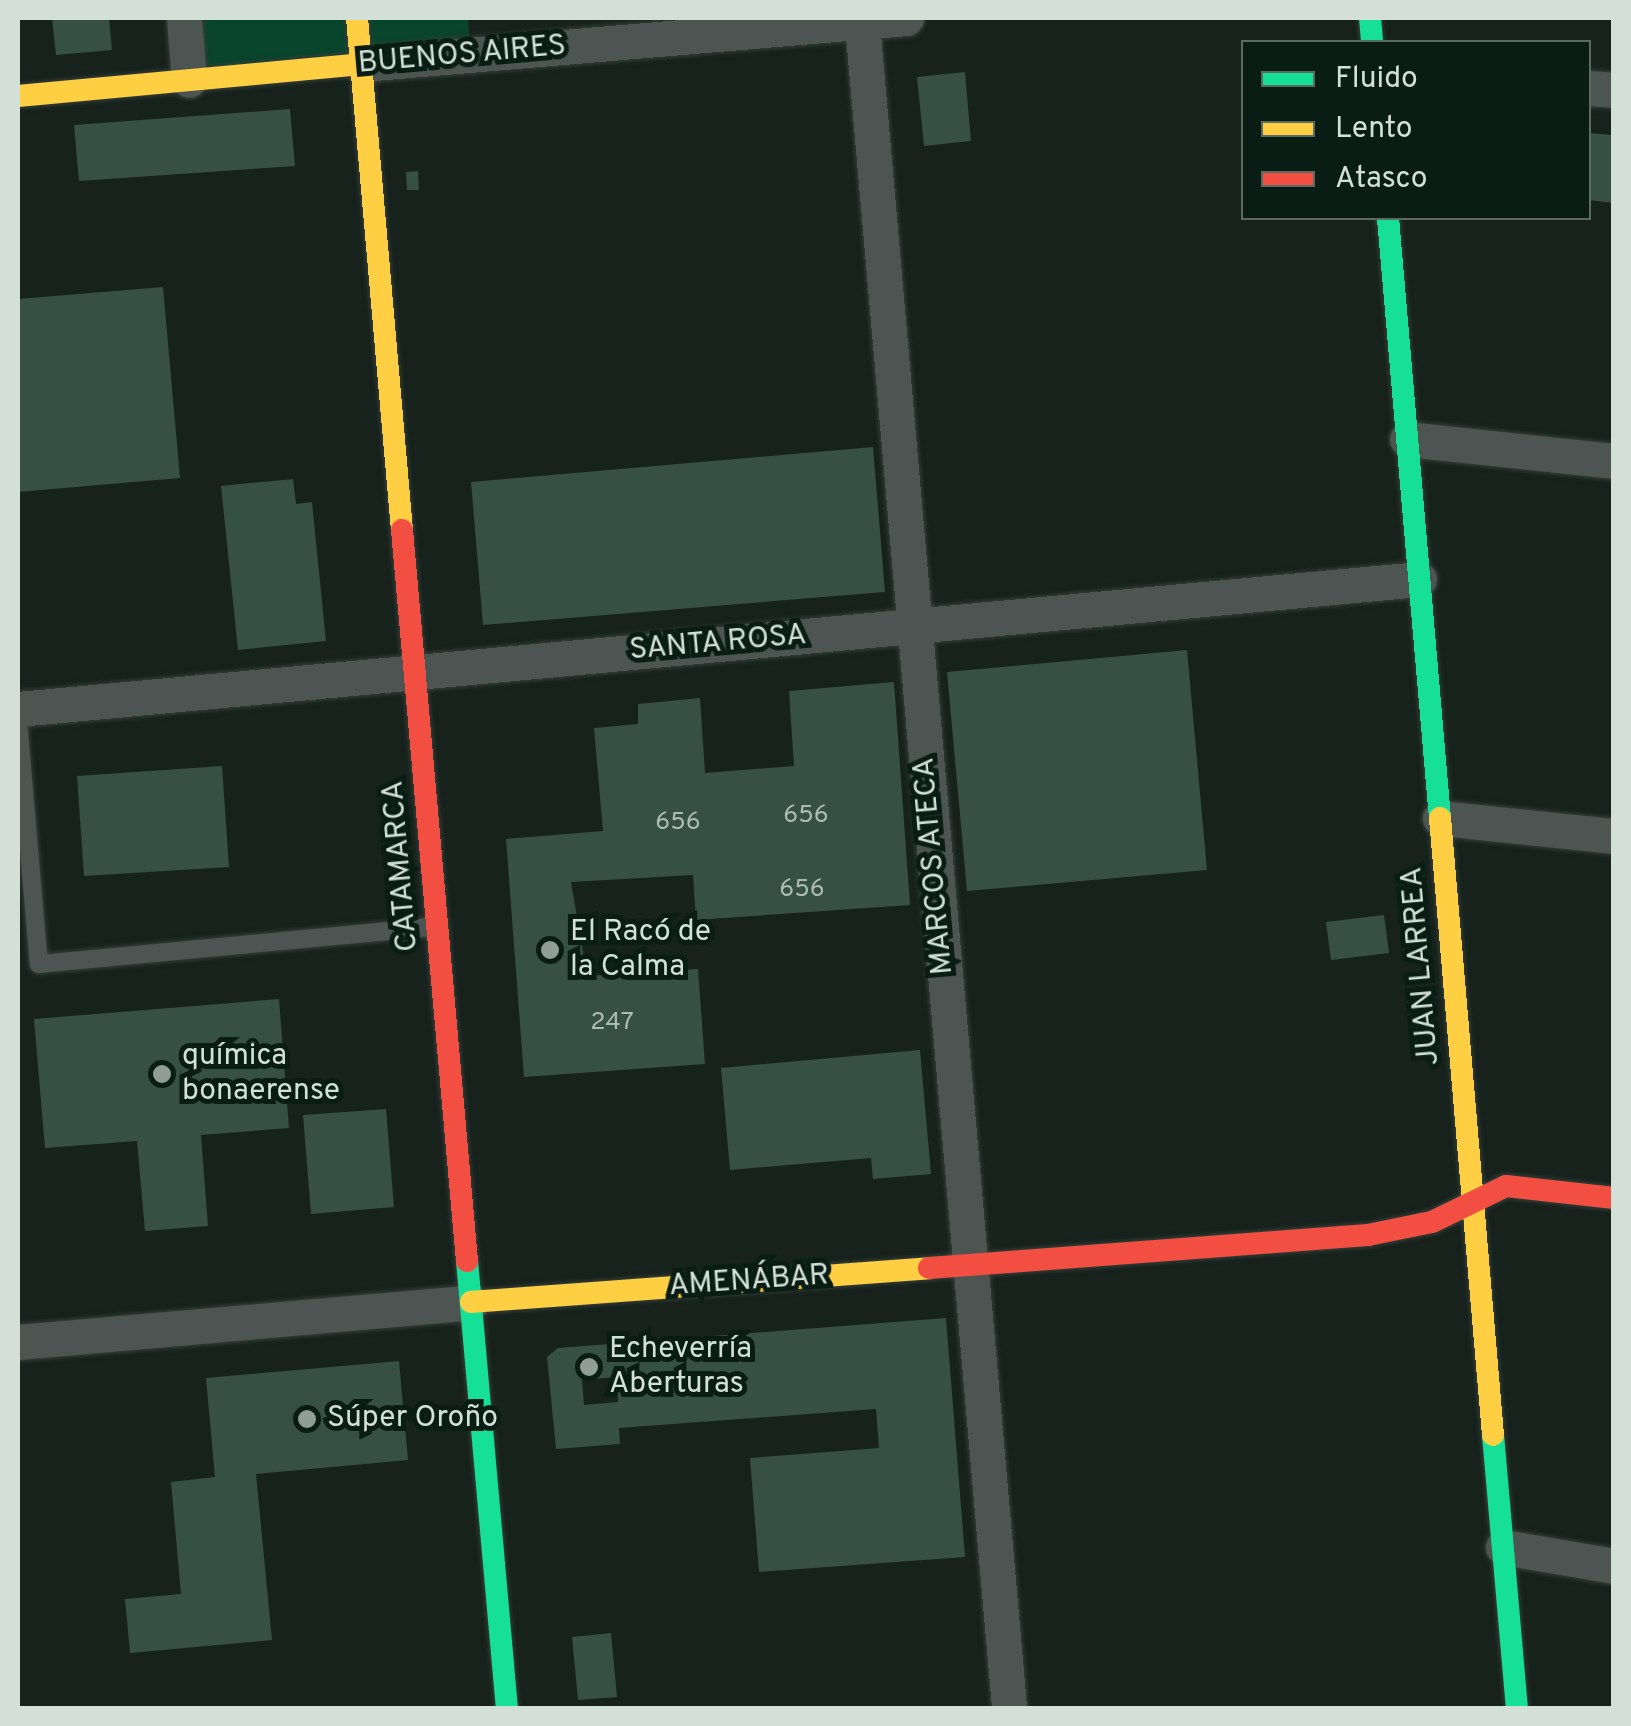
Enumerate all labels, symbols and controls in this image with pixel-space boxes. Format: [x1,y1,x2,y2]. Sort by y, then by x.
street label: BUENOS AIRES [356,29,568,83]
legend [1241,40,1591,220]
text: Fluido [1335,61,1418,98]
text: Lento [1335,111,1412,148]
text: Atasco [1335,161,1428,198]
street label: SANTA ROSA [627,618,809,670]
street label: MARCOS ATECA [908,755,962,977]
street label: CATAMARCA [377,779,427,953]
house number: 656 [783,801,829,831]
house number: 656 [655,808,701,838]
street label: JUAN LARREA [1395,865,1449,1067]
house number: 656 [779,875,825,905]
place label: El Racó de la Calma [570,915,711,986]
marker: El Racó de la Calma [539,939,561,961]
house number: 247 [590,1008,634,1038]
place label: química bonaerense [182,1039,340,1110]
marker: química bonaerense [151,1063,173,1085]
street label: AMENÁBAR [668,1258,830,1306]
place label: Echeverría Aberturas [609,1332,752,1402]
marker: Echeverría Aberturas [578,1356,600,1378]
place label: Súper Oroño [327,1401,498,1437]
marker: Súper Oroño [296,1408,318,1430]

